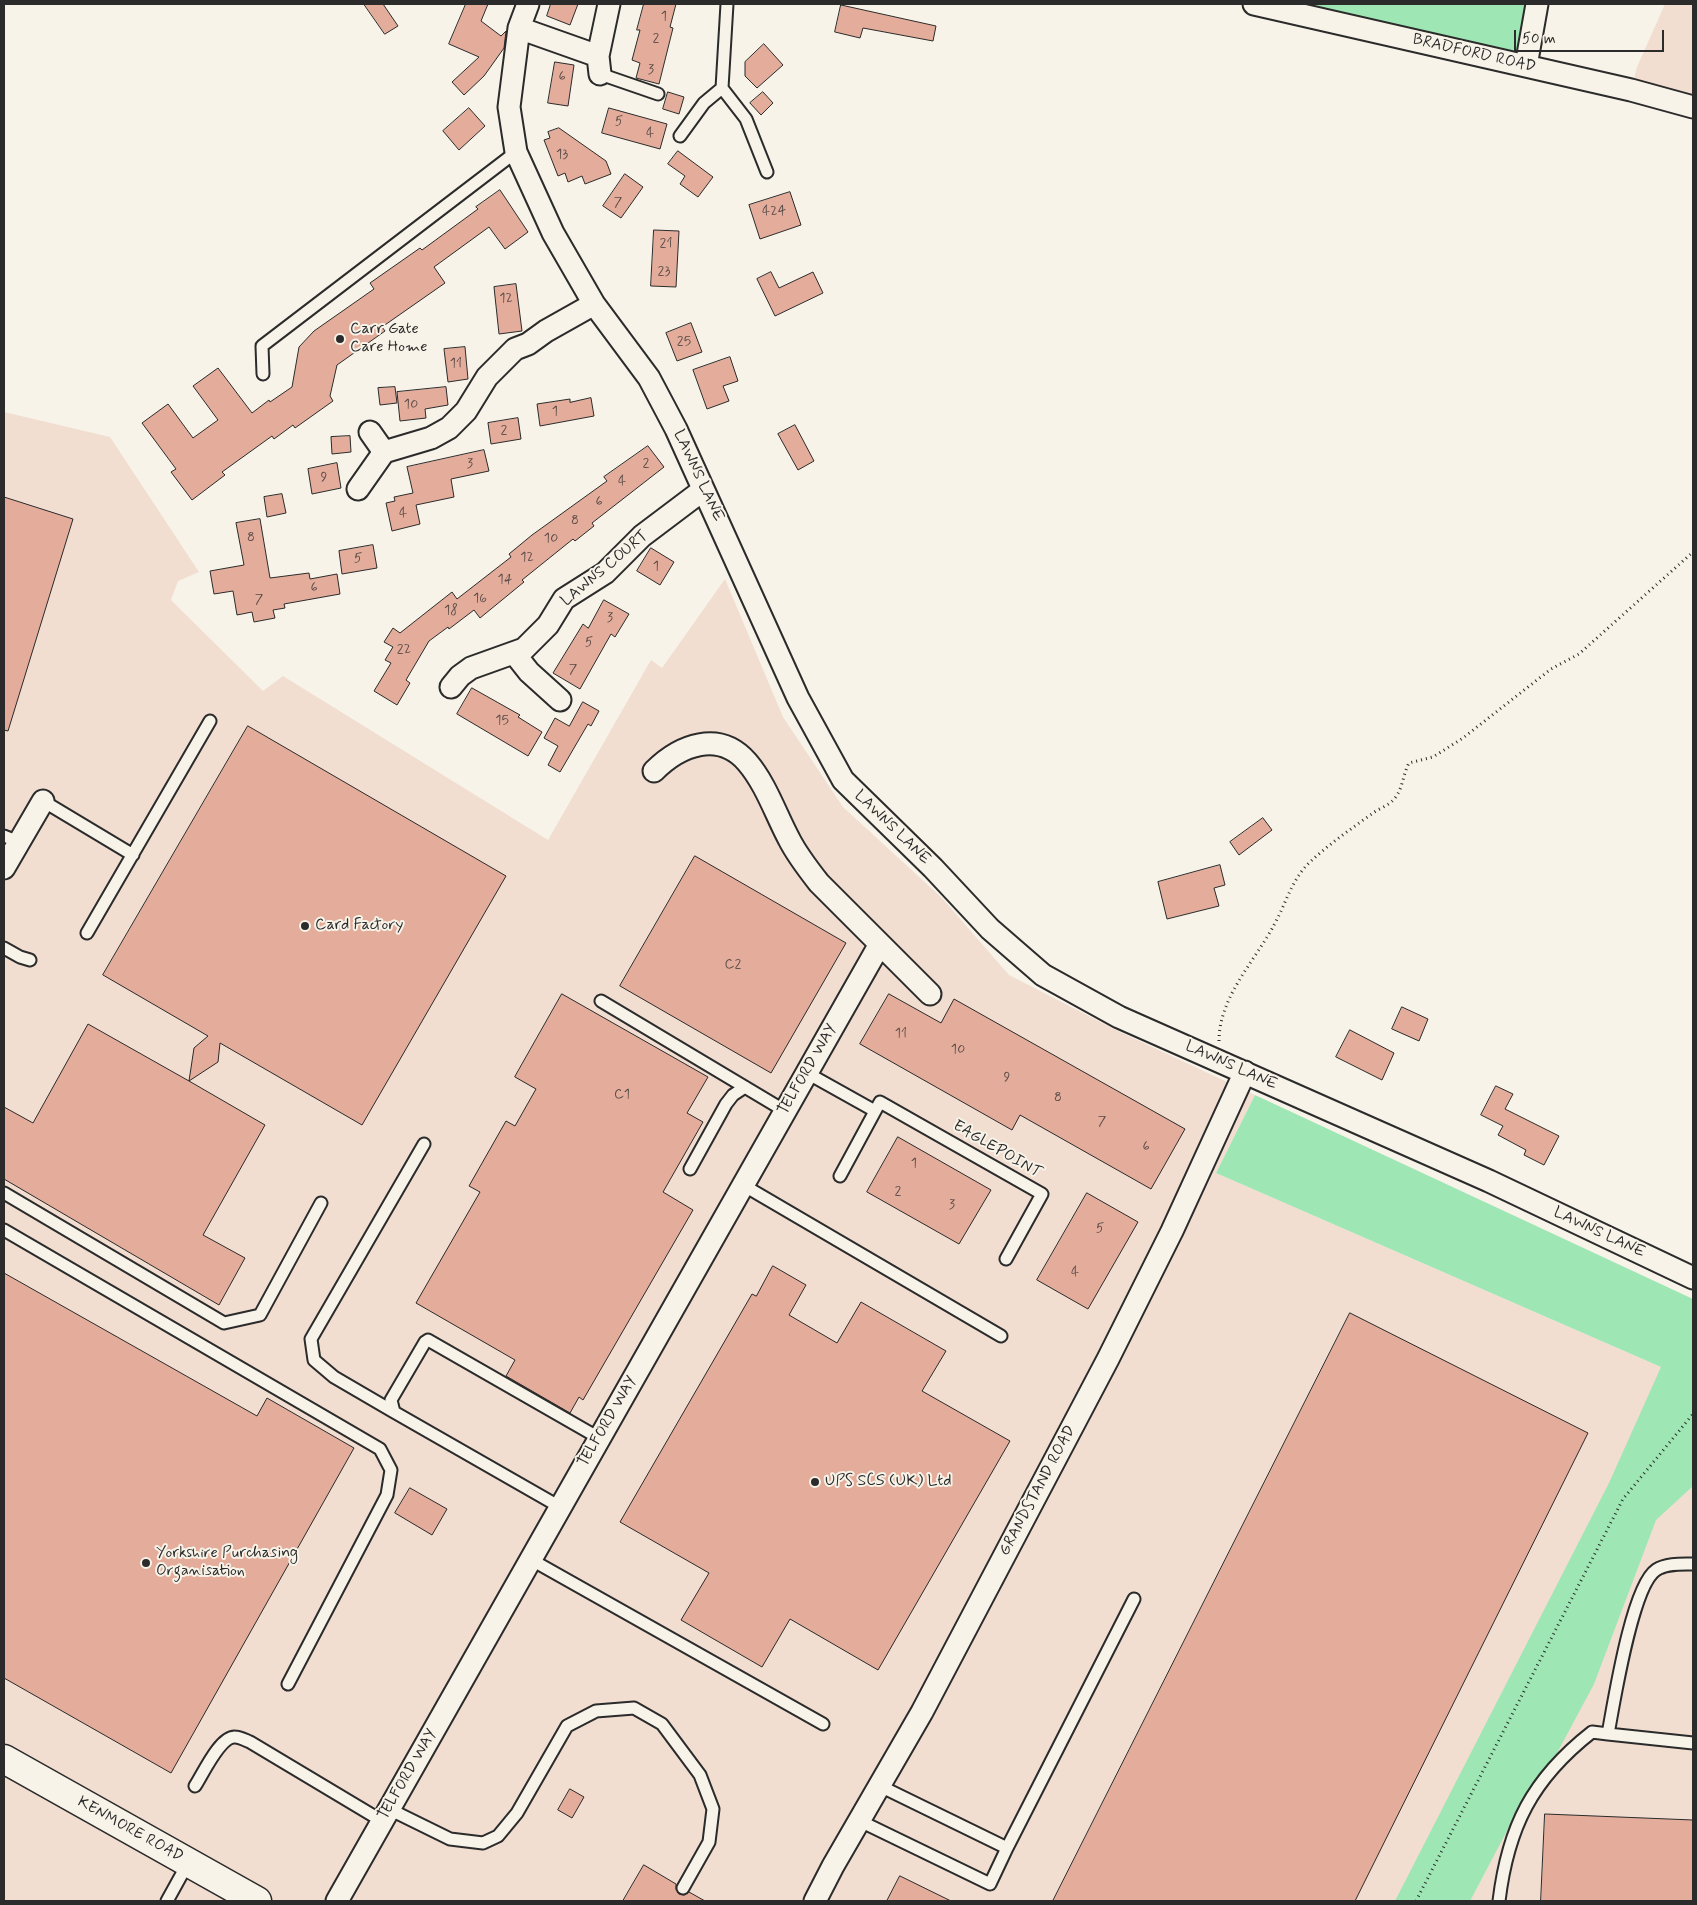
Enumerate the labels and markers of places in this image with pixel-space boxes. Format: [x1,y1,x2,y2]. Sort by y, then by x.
place label: Carr Gate Care Home [350,320,428,358]
marker: Carr Gate Care Home [334,333,346,345]
place label: Card Factory [315,916,403,936]
marker: Card Factory [299,920,311,932]
place label: UPS SCS (UK) Ltd [825,1472,952,1492]
marker: UPS SCS (UK) Ltd [809,1476,821,1488]
place label: Yorkshire Purchasing Organisation [156,1544,298,1582]
marker: Yorkshire Purchasing Organisation [140,1557,152,1569]

